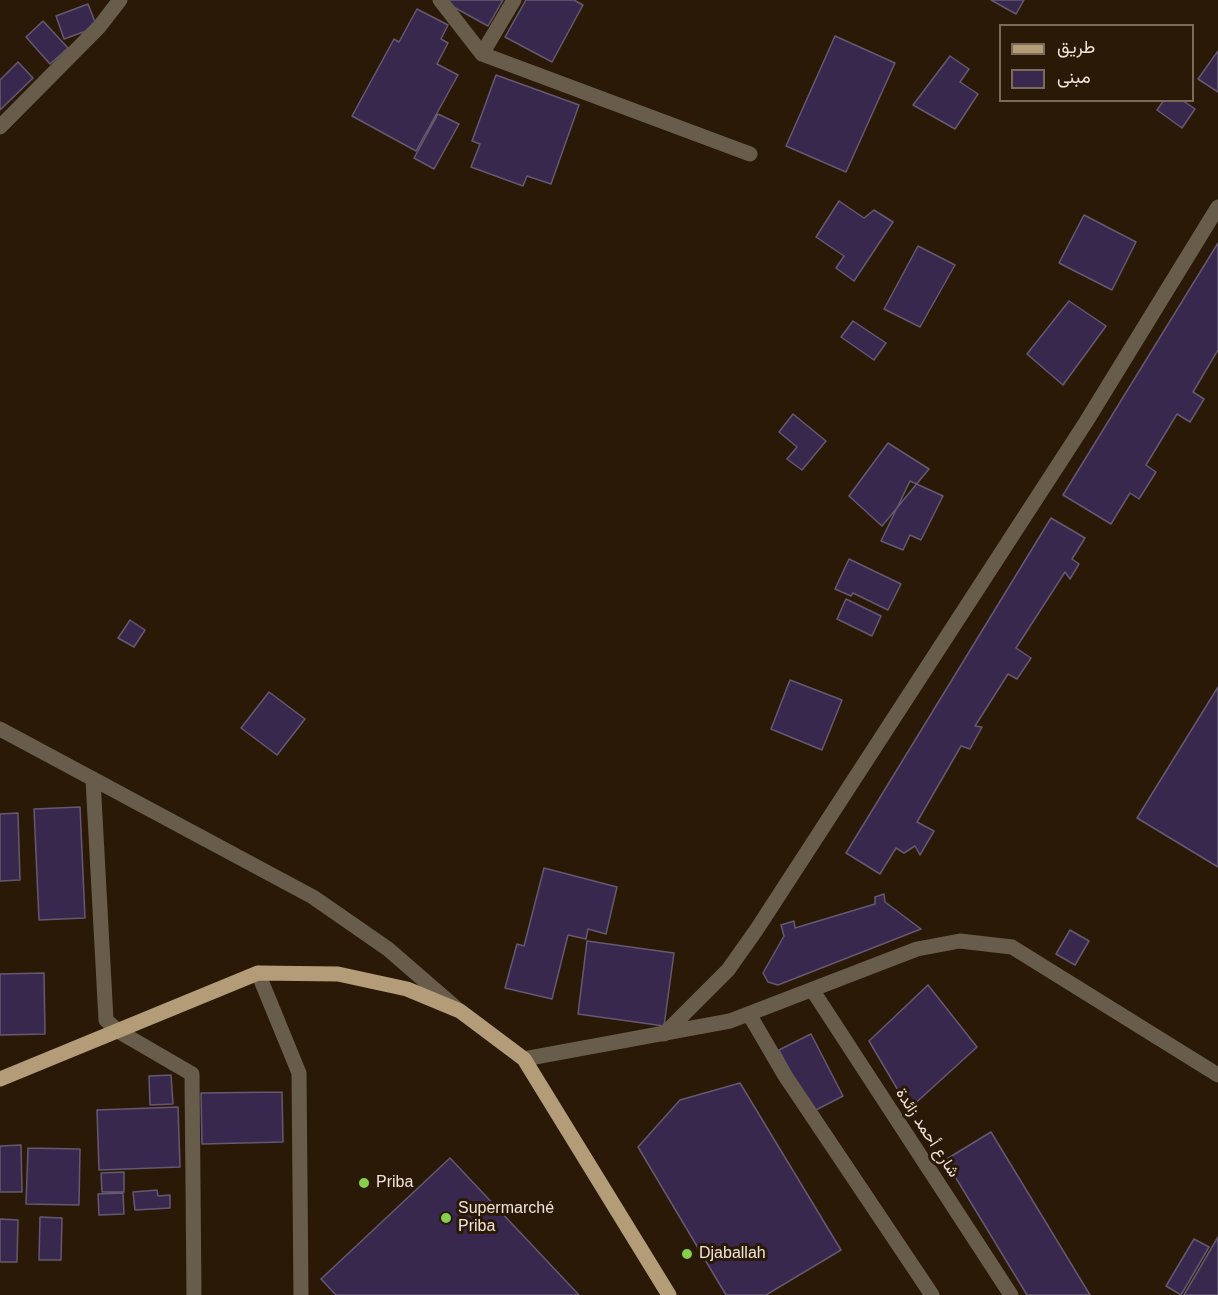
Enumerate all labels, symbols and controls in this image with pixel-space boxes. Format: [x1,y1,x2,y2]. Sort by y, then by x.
legend [999,24,1194,102]
text: طريق [1057,37,1095,57]
text: مبنى [1057,67,1091,87]
street label: شارع أحمد زائدة [891,1085,963,1181]
place label: Priba [376,1173,413,1193]
marker: Priba [357,1176,371,1190]
place label: Supermarché Priba [458,1199,554,1237]
marker: Supermarché Priba [439,1211,453,1225]
place label: Djaballah [699,1244,766,1264]
marker: Djaballah [680,1247,694,1261]

